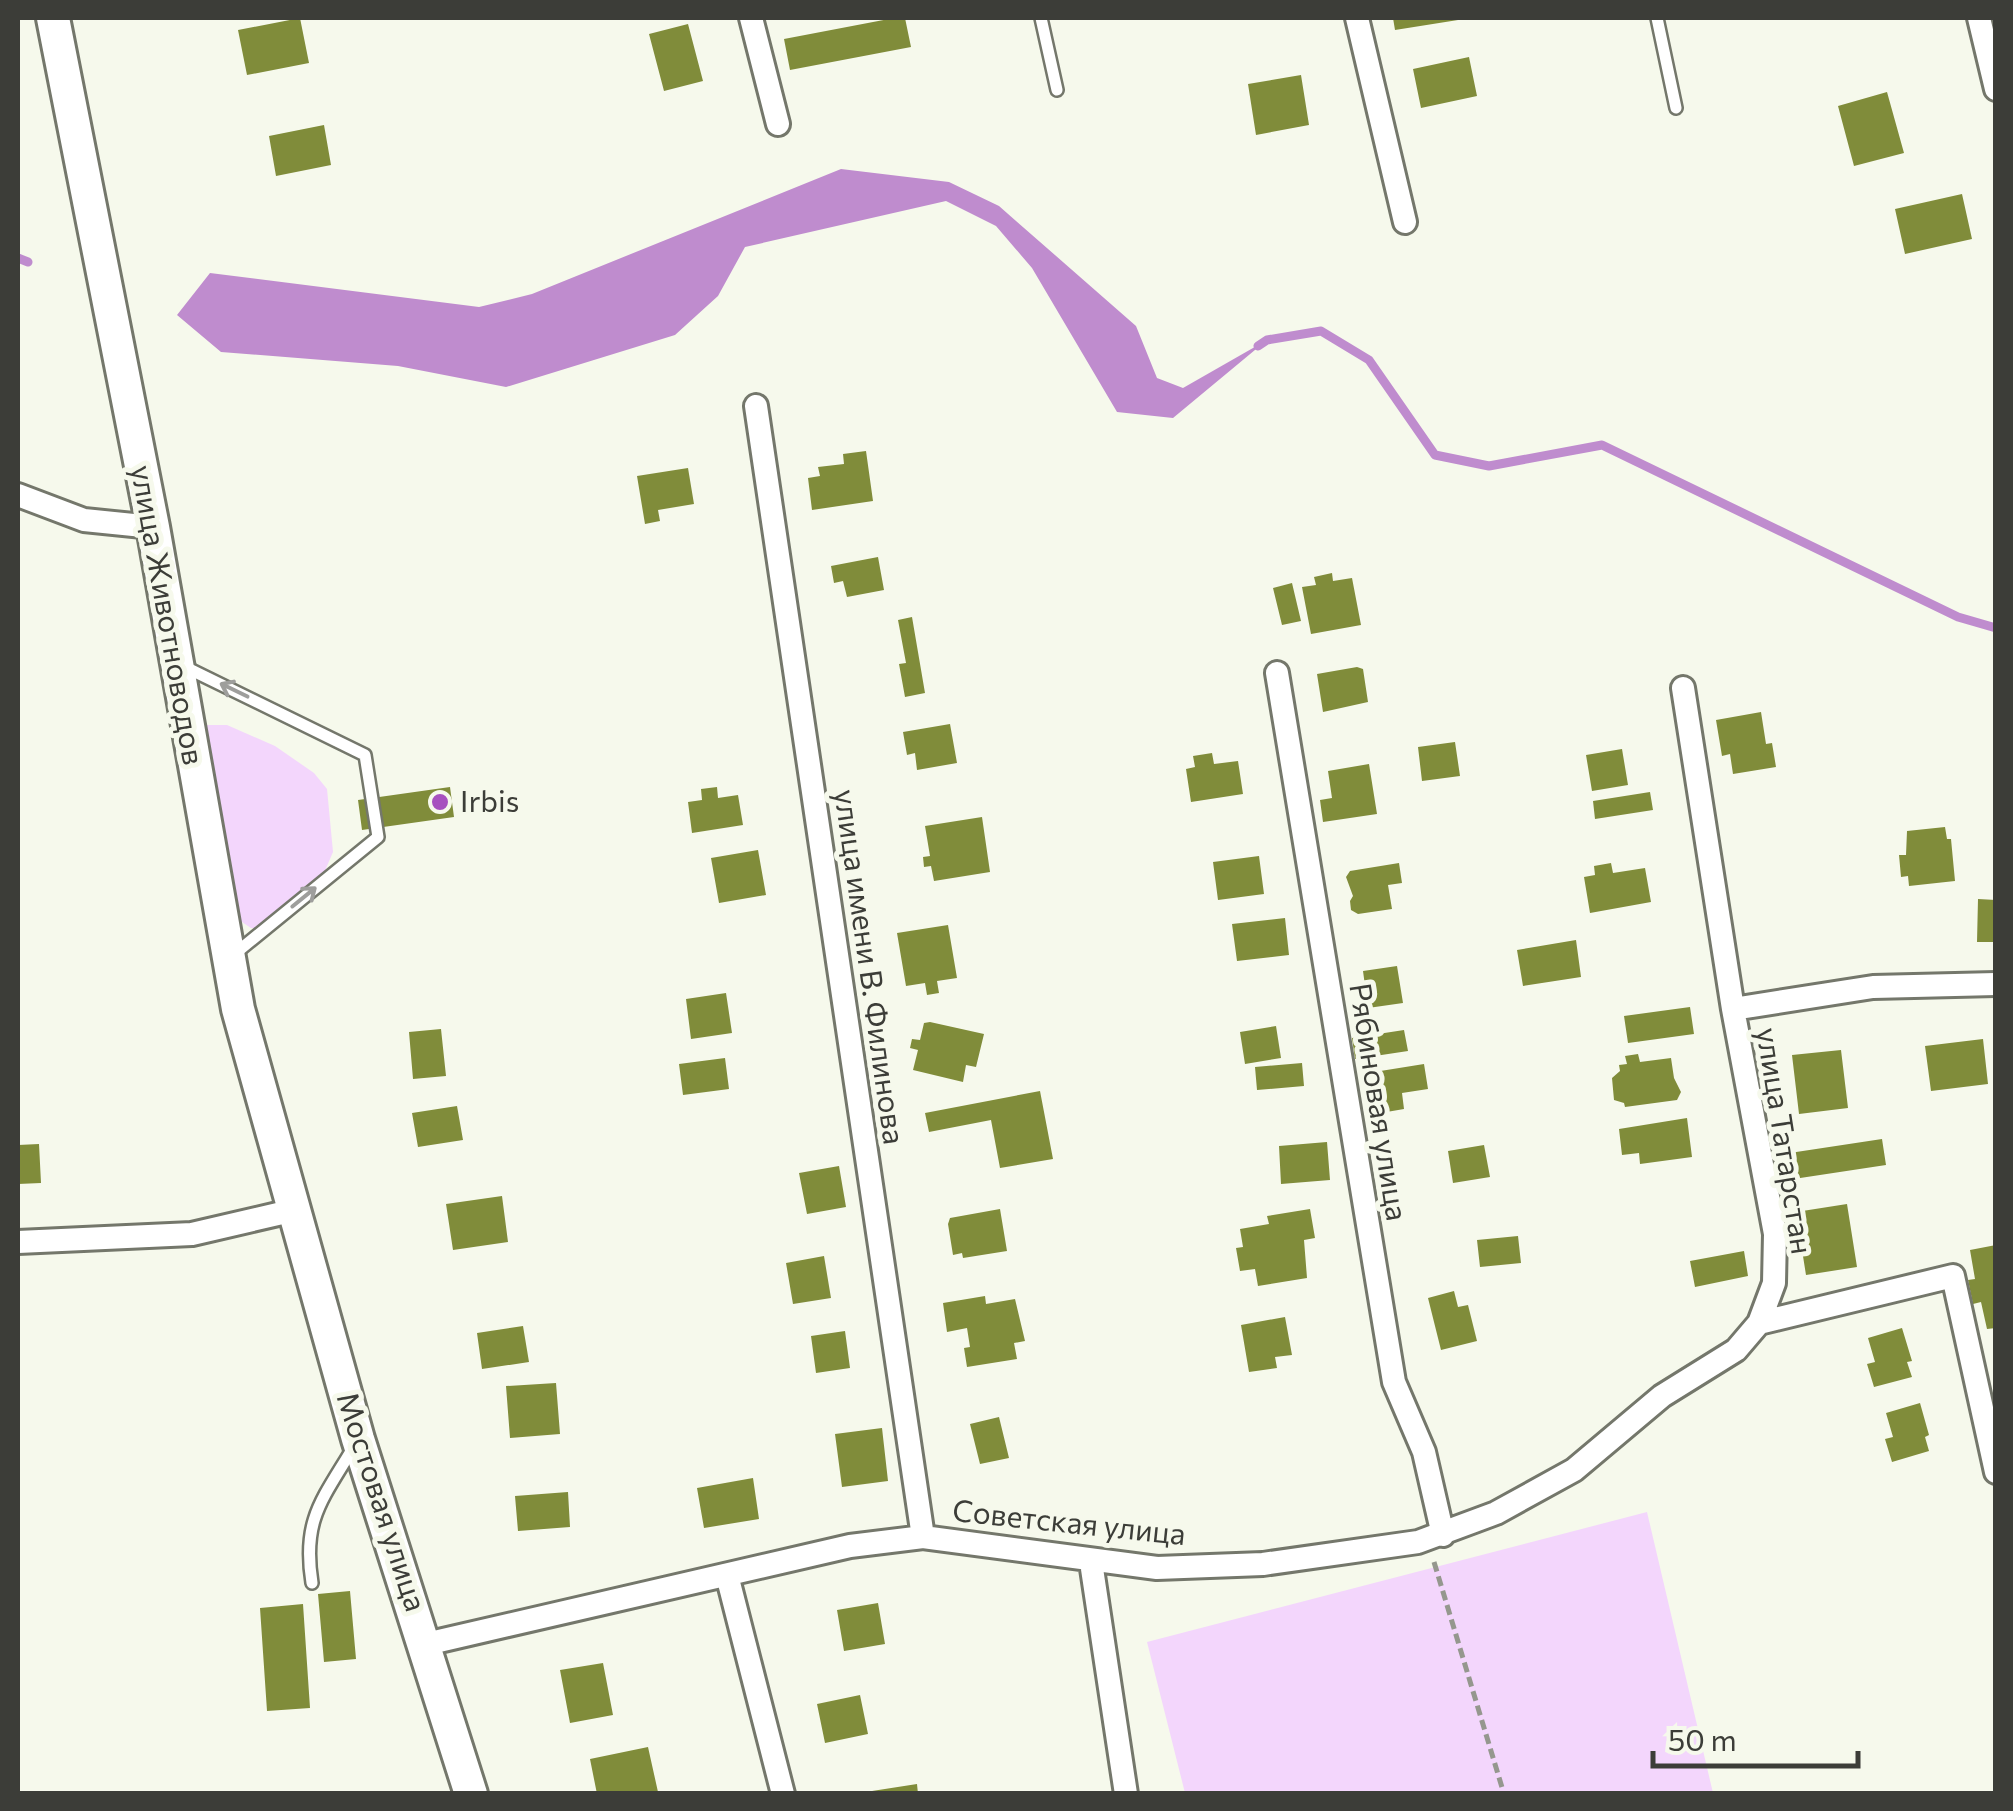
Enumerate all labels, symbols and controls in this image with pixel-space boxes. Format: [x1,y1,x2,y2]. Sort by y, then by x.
street label: улица Животноводов [125,462,214,767]
one-way arrow [219,680,249,699]
place label: Irbis [460,781,519,818]
street label: улица имени В. Филинова [828,787,915,1147]
marker: Irbis [429,791,451,813]
one-way arrow [291,886,317,908]
street label: Рябиновая улица [1343,980,1418,1223]
street label: улица Татарстан [1750,1025,1823,1256]
street label: Мостовая улица [331,1387,436,1615]
street label: Советская улица [951,1490,1188,1551]
scale bar [1653,1706,1858,1768]
text: 50 m [1668,1720,1737,1757]

